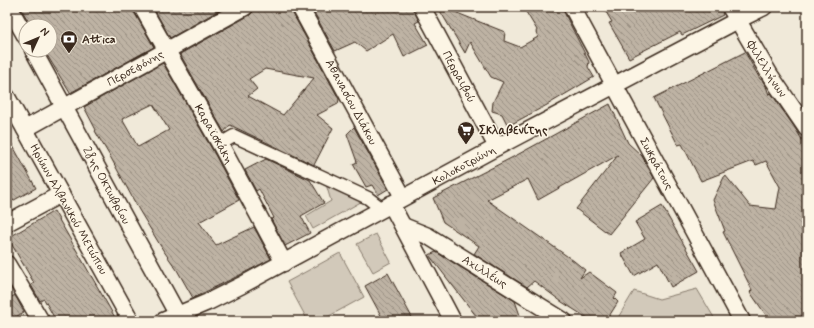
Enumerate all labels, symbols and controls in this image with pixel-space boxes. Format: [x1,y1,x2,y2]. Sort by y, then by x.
north arrow [18,18,58,58]
text: N [37,24,52,39]
bank icon: Attica [59,29,79,54]
place label: Attica [82,32,116,48]
street label: Φιλελλήνων [742,37,790,101]
street label: Περσεφόνης [104,47,167,91]
street label: Περραιβού [438,48,479,106]
street label: Αθανασίου Διάκου [321,57,381,149]
street label: Καραϊσκάκη [190,101,236,167]
supermarket icon: Σκλαβενίτης [456,120,476,145]
place label: Σκλαβενίτης [479,123,548,139]
street label: Σωκράτους [635,135,677,193]
street label: Ηρώων Αλβανικού Μετώπου [25,141,111,278]
street label: Κολοκοτρώνη [430,142,499,190]
street label: 28ης Οκτωβρίου [78,144,134,228]
street label: Αχιλλέως [459,252,510,293]

